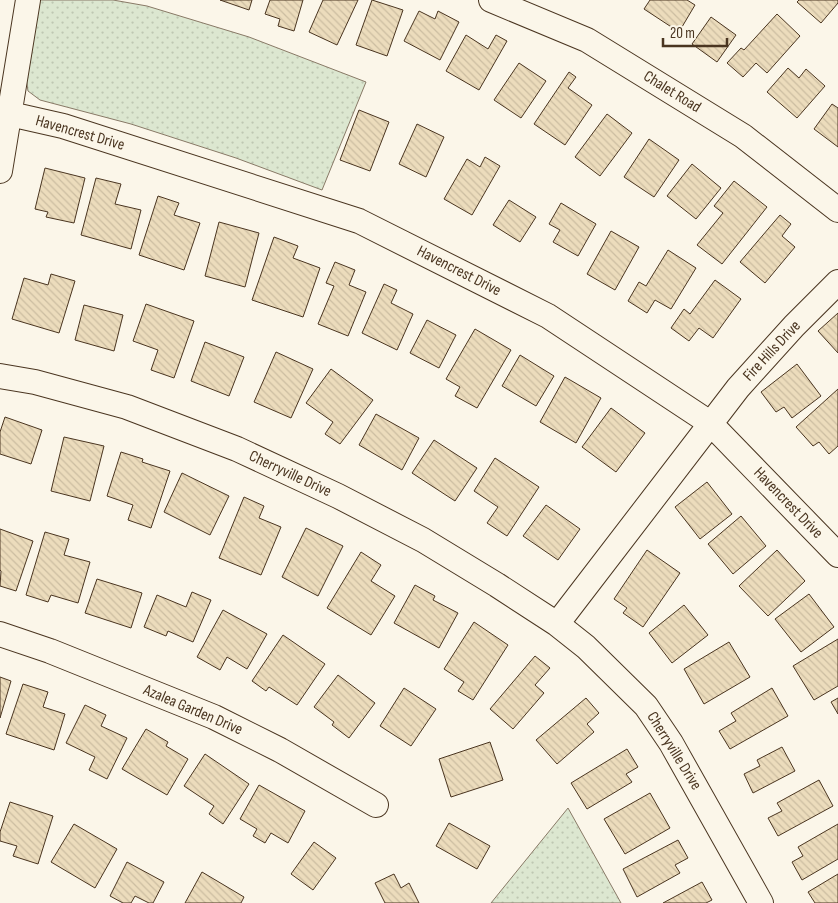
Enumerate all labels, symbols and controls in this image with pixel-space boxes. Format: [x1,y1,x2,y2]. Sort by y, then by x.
scale bar [663,15,727,47]
text: 20 m [670,24,695,43]
street label: Chalet Road [640,67,704,117]
street label: Havencrest Drive [33,111,127,155]
street label: Havencrest Drive [414,242,504,300]
street label: Fire Hills Drive [739,317,805,385]
street label: Cherryville Drive [246,447,334,501]
street label: Havencrest Drive [749,463,827,543]
street label: Azalea Garden Drive [140,680,245,739]
street label: Cherryville Drive [642,708,706,794]

